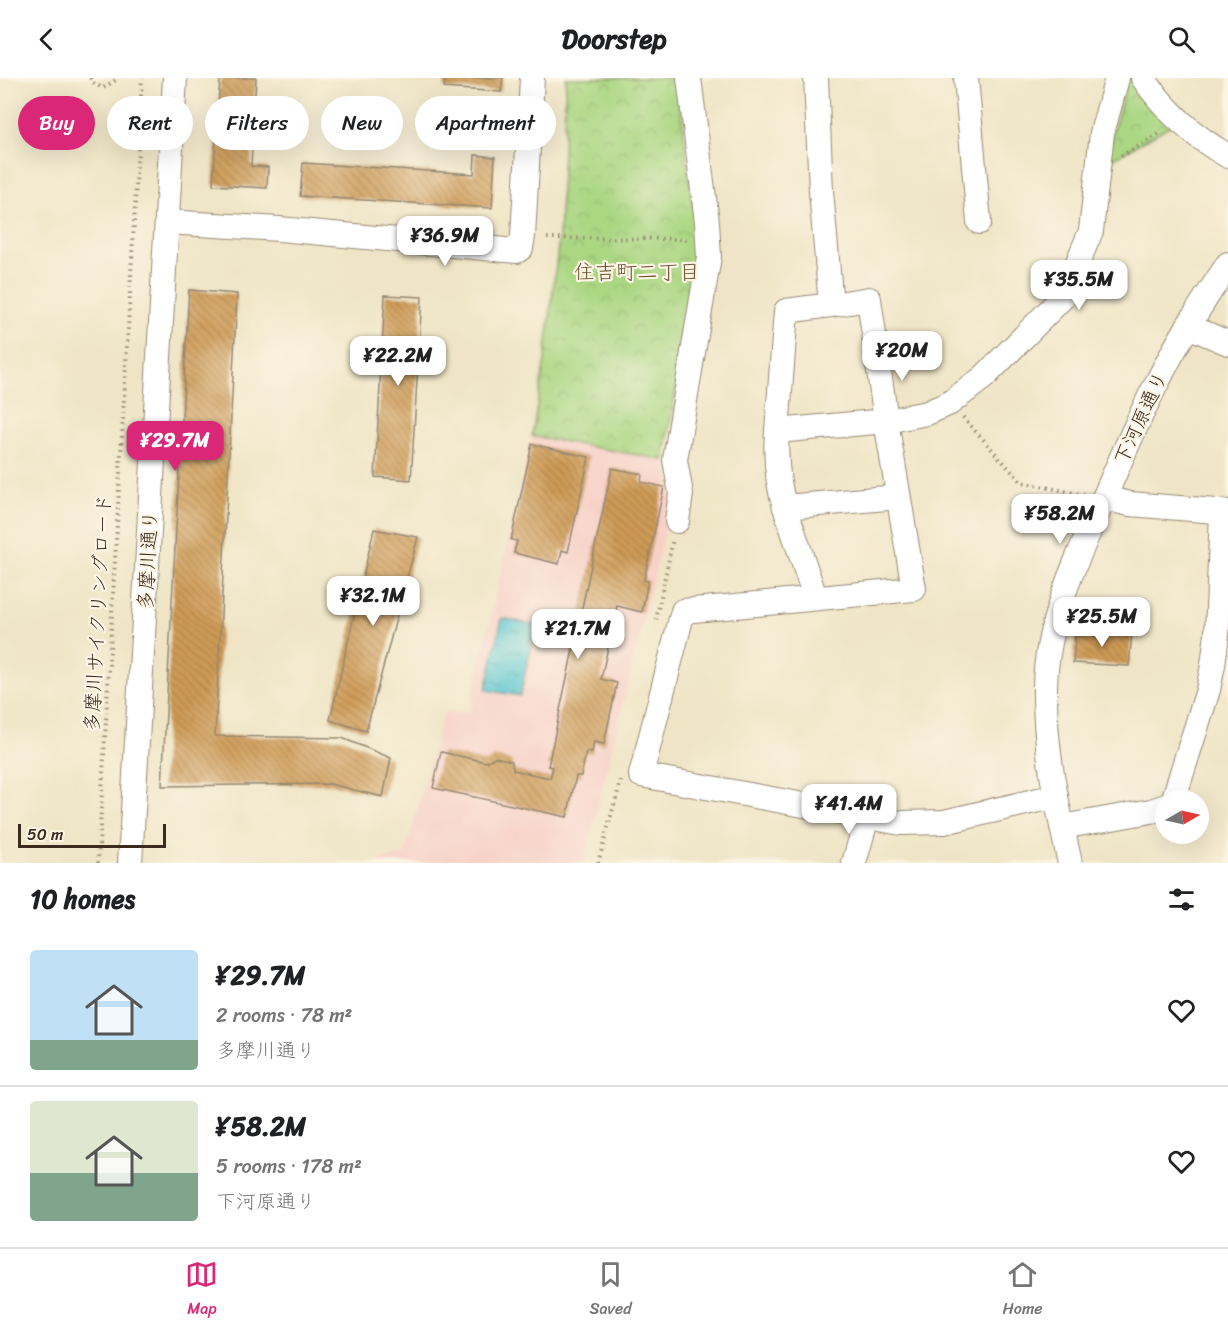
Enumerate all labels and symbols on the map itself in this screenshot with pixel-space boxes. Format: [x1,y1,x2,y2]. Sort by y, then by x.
pin: ¥36.9M [396,216,494,267]
district label: 住吉町二丁目 [574,253,700,291]
pin: ¥35.5M [1030,260,1128,311]
pin: ¥20M [866,331,938,382]
pin: ¥22.2M [349,336,447,387]
street label: 下河原通り [1104,365,1178,471]
pin: ¥29.7M [126,421,224,472]
street label: 多摩川サイクリングロード [74,493,122,733]
pin: ¥58.2M [1011,494,1109,545]
street label: 多摩川通り [128,509,168,611]
pin: ¥32.1M [324,576,422,627]
pin: ¥25.5M [1053,597,1151,648]
pin: ¥21.7M [529,609,627,660]
pin: ¥41.4M [800,784,898,835]
north arrow [1155,790,1209,844]
scale bar [18,821,166,848]

